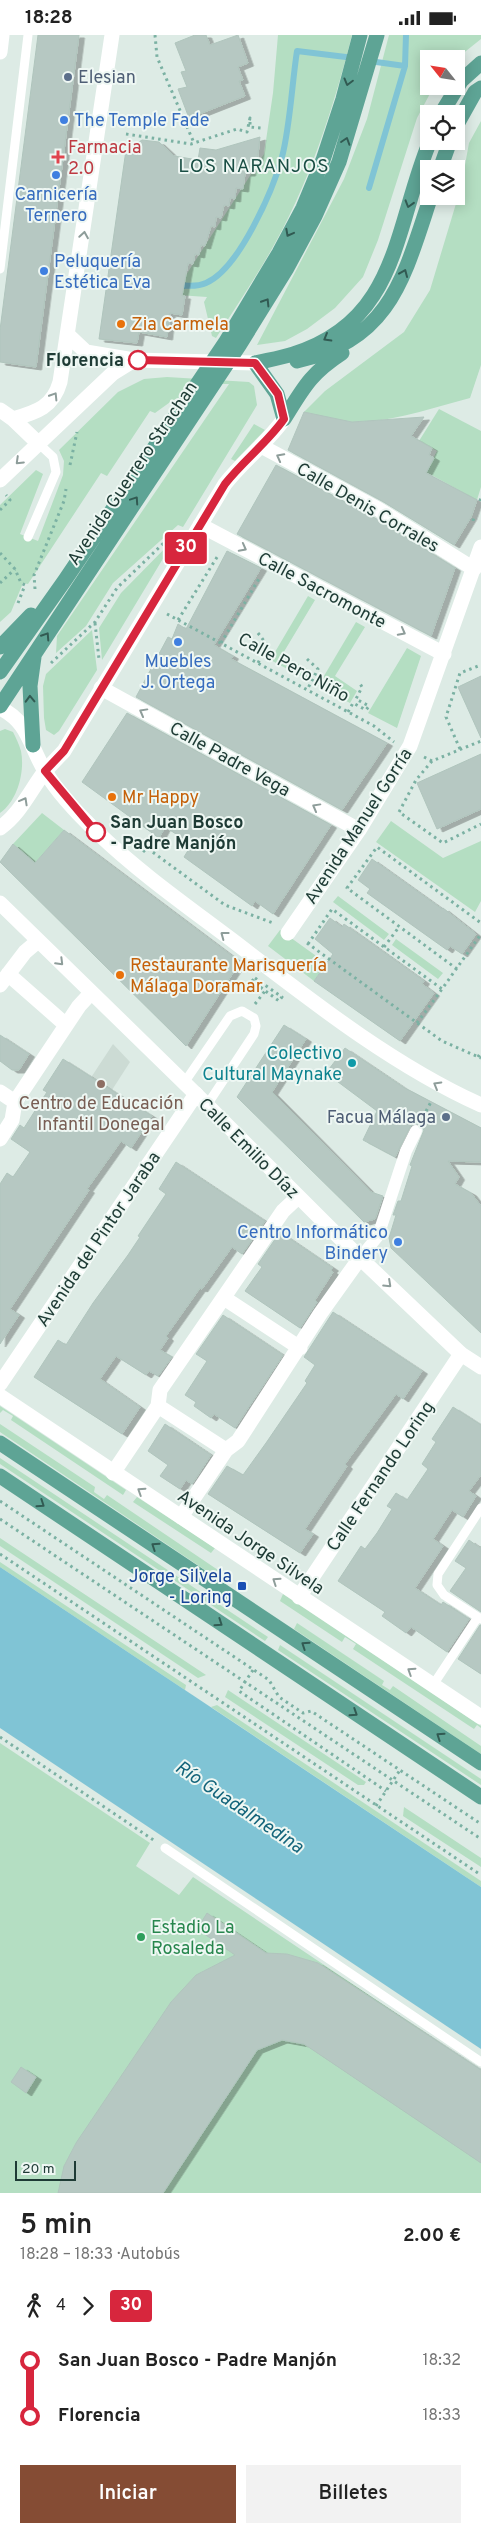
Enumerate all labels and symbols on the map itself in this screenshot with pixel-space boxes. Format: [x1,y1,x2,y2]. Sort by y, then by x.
north arrow [420,50,465,95]
place label: Elesian [78,67,136,90]
marker: Elesian [62,71,74,83]
one-way arrow [343,78,353,86]
place label: The Temple Fade [74,110,209,133]
marker: The Temple Fade [58,114,70,126]
place label: Farmacia 2.0 [68,137,141,181]
one-way arrow [340,138,350,146]
marker: Farmacia 2.0 [52,151,64,163]
district label: LOS NARANJOS [178,155,330,179]
marker: Carnicería Ternero [50,169,62,181]
place label: Carnicería Ternero [14,184,98,228]
one-way arrow [405,199,415,208]
one-way arrow [285,228,295,237]
one-way arrow [78,231,88,240]
place label: Peluquería Estética Eva [54,251,151,295]
marker: Peluquería Estética Eva [38,265,50,277]
one-way arrow [398,269,408,278]
one-way arrow [260,299,269,308]
place label: Zia Carmela [131,314,229,337]
marker: Zia Carmela [115,318,127,330]
one-way arrow [324,331,333,341]
place label: Florencia [46,350,124,373]
marker: Florencia [128,350,148,370]
street label: Avenida Guerrero Strachan [63,377,204,570]
one-way arrow [48,392,58,401]
one-way arrow [276,453,285,463]
one-way arrow [16,455,25,464]
street label: Calle Denis Corrales [292,458,443,559]
one-way arrow [129,497,138,506]
line badge: 30 [164,532,208,564]
one-way arrow [238,542,247,552]
street label: Calle Sacromonte [253,548,389,635]
one-way arrow [397,626,406,636]
street label: Calle Pero Niño [233,628,353,708]
one-way arrow [40,632,49,642]
marker: Muebles J. Ortega [172,636,184,648]
place label: Muebles J. Ortega [141,651,215,695]
one-way arrow [25,695,36,703]
one-way arrow [140,708,149,718]
street label: Calle Padre Vega [165,718,294,803]
street label: Avenida Manuel Gorría [300,744,418,909]
place label: Mr Happy [122,787,199,810]
marker: Mr Happy [106,791,118,803]
one-way arrow [18,798,28,807]
one-way arrow [313,803,322,813]
place label: San Juan Bosco - Padre Manjón [110,812,244,856]
marker: San Juan Bosco - Padre Manjón [86,822,106,842]
one-way arrow [221,932,230,940]
place label: Restaurante Marisquería Málaga Doramar [130,955,327,999]
one-way arrow [54,956,63,965]
marker: Restaurante Marisquería Málaga Doramar [114,969,126,981]
place label: Colectivo Cultural Maynake [202,1043,342,1087]
marker: Colectivo Cultural Maynake [346,1057,358,1069]
marker: Centro de Educación Infantil Donegal [95,1078,107,1090]
one-way arrow [433,1081,442,1091]
place label: Centro de Educación Infantil Donegal [18,1093,184,1137]
street label: Calle Emilio Díaz [192,1094,303,1205]
place label: Facua Málaga [327,1107,436,1130]
marker: Facua Málaga [440,1111,452,1123]
street label: Avenida del Pintor Jaraba [32,1148,167,1332]
place label: Centro Informático Bindery [237,1222,388,1266]
marker: Centro Informático Bindery [392,1236,404,1248]
one-way arrow [382,1278,391,1287]
street label: Calle Fernando Loring [322,1397,440,1557]
street label: Avenida Jorge Silvela [172,1486,328,1601]
one-way arrow [137,1488,146,1497]
one-way arrow [35,1497,44,1507]
one-way arrow [151,1543,161,1552]
place label: Jorge Silvela - Loring [129,1566,232,1610]
one-way arrow [272,1578,281,1588]
marker: Jorge Silvela - Loring [236,1580,248,1592]
one-way arrow [214,1617,223,1626]
one-way arrow [302,1642,311,1652]
one-way arrow [408,1668,417,1677]
one-way arrow [349,1707,358,1717]
one-way arrow [437,1732,446,1742]
water label: Río Guadalmedina [170,1756,308,1860]
place label: Estadio La Rosaleda [151,1917,235,1961]
marker: Estadio La Rosaleda [135,1931,147,1943]
scale bar [15,2158,76,2181]

